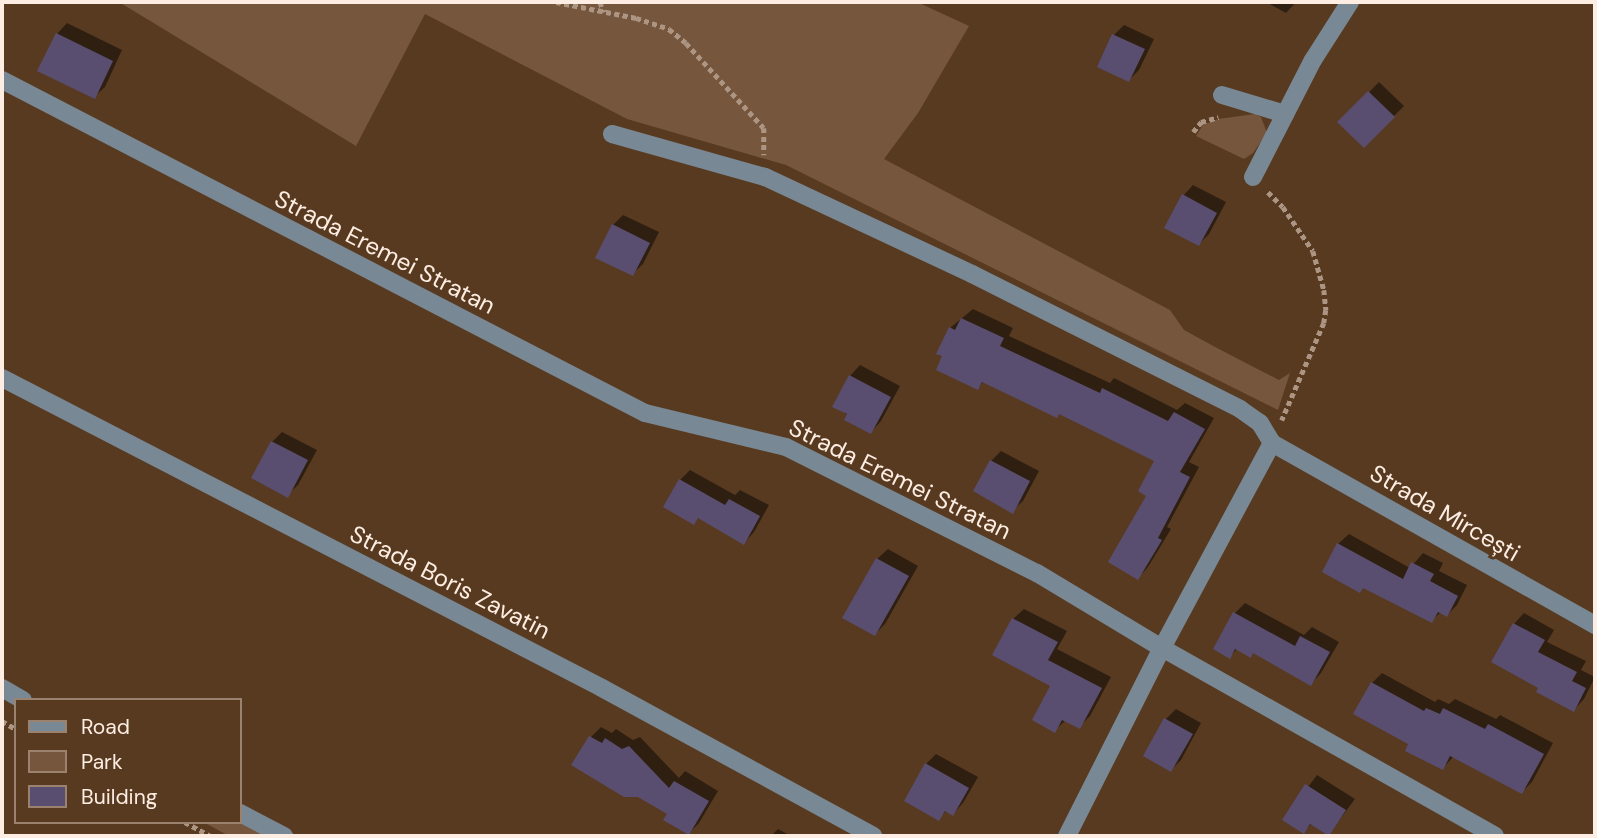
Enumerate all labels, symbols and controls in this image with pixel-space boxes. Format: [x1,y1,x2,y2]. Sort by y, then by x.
street label: Strada Eremei Stratan [270,184,500,320]
street label: Strada Eremei Stratan [784,413,1016,545]
street label: Strada Mircești [1365,458,1525,568]
street label: Strada Boris Zavatin [345,519,555,645]
legend [14,698,242,824]
text: Road [81,713,130,741]
text: Park [81,748,122,776]
text: Building [81,783,157,811]

